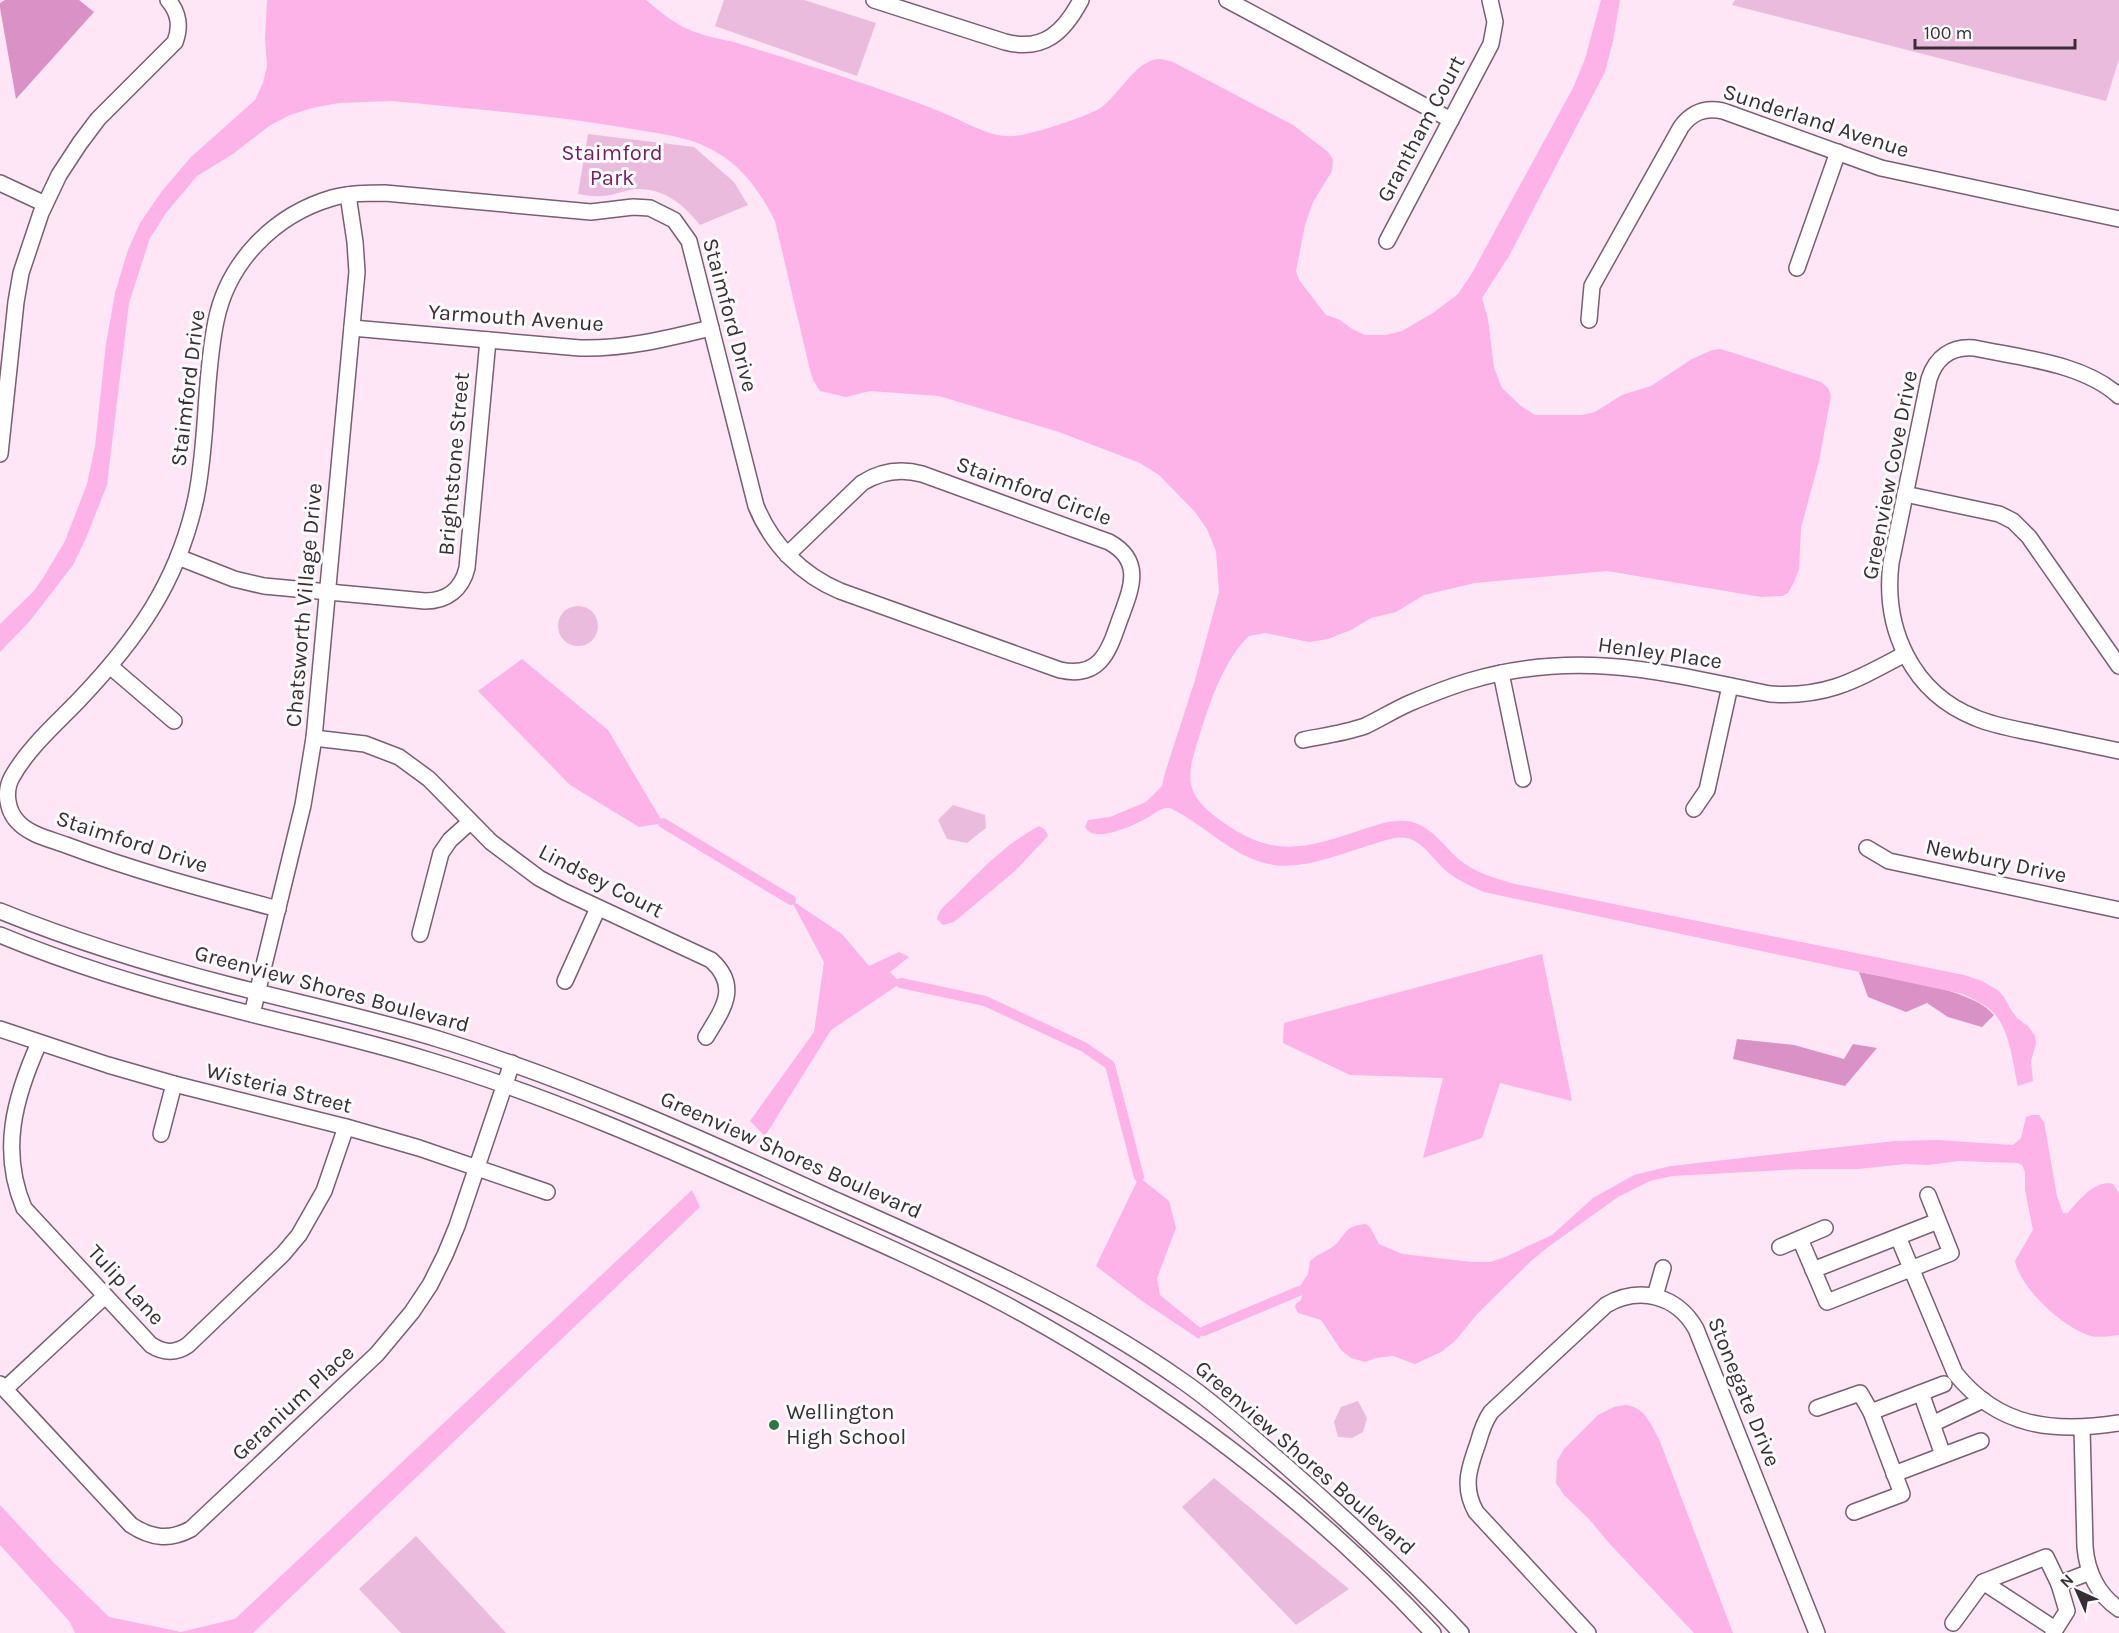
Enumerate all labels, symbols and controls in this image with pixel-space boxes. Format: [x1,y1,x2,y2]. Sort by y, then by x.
scale bar [1915,12,2076,50]
text: 100 m [1924,22,1972,44]
street label: Grantham Court [1371,51,1471,207]
street label: Sunderland Avenue [1720,79,1912,163]
park label: Staimford Park [561,140,663,191]
street label: Staimford Drive [697,235,763,395]
street label: Yarmouth Avenue [427,299,605,337]
street label: Staimford Drive [165,308,211,468]
street label: Greenview Cove Drive [1857,368,1923,582]
street label: Brightstone Street [433,371,475,557]
street label: Staimford Circle [953,451,1115,531]
street label: Chatsworth Village Drive [280,482,328,728]
street label: Henley Place [1596,631,1724,675]
street label: Staimford Drive [53,805,211,879]
street label: Newbury Drive [1923,833,2069,889]
street label: Lindsey Court [534,838,668,924]
street label: Greenview Shores Boulevard [192,940,472,1038]
street label: Wisteria Street [203,1057,355,1119]
street label: Greenview Shores Boulevard [656,1086,926,1224]
street label: Tulip Lane [82,1239,170,1331]
street label: Stonegate Drive [1702,1313,1786,1471]
street label: Geranium Place [227,1340,359,1466]
street label: Greenview Shores Boulevard [1190,1355,1420,1561]
place label: Wellington High School [786,1399,906,1450]
marker: Wellington High School [767,1418,781,1432]
north arrow [2047,1561,2107,1621]
text: N [2056,1570,2078,1592]

